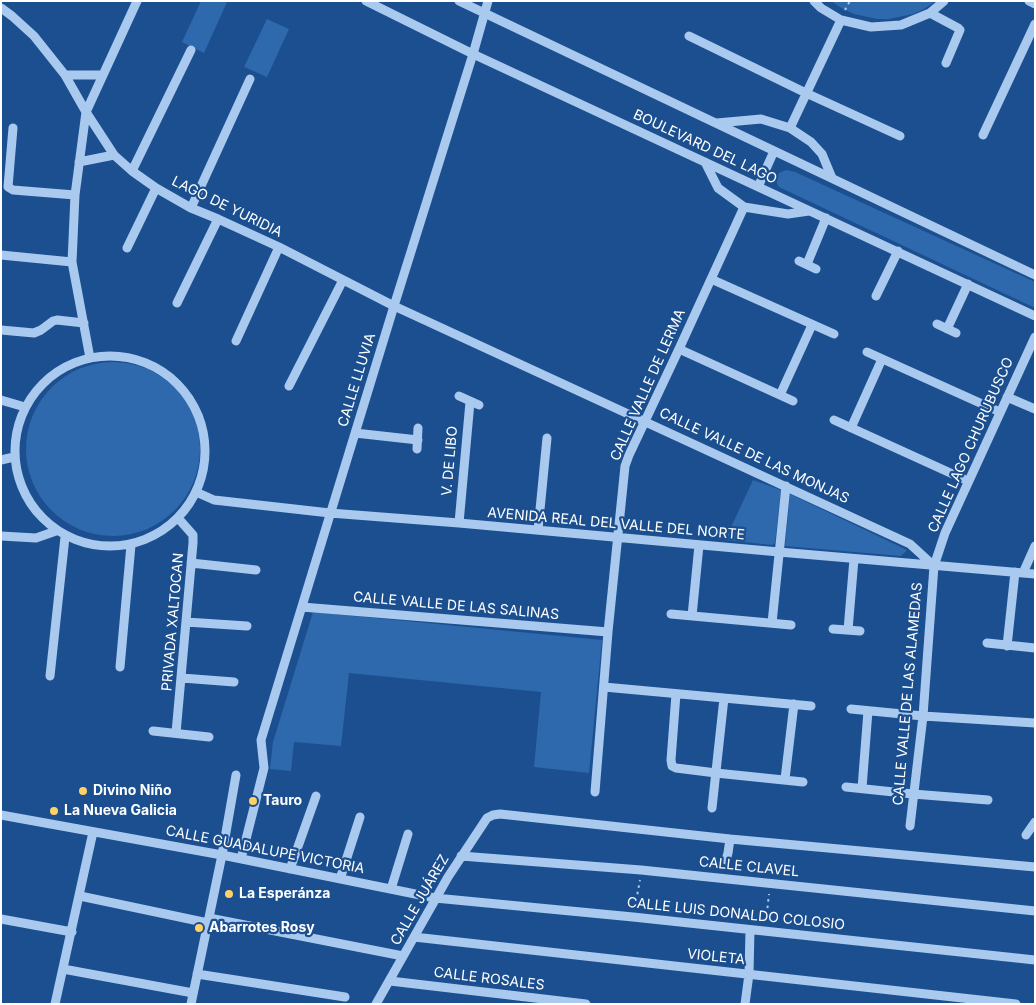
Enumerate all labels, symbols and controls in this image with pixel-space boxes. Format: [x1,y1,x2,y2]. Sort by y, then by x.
street label: BOULEVARD DEL LAGO [630,106,780,188]
street label: LAGO DE YURIDIA [169,173,285,241]
street label: CALLE VALLE DE LERMA [607,306,689,464]
street label: CALLE LLUVIA [335,331,379,429]
street label: CALLE LAGO CHURUBUSCO [925,355,1017,535]
street label: CALLE VALLE DE LAS MONJAS [656,405,852,507]
street label: V. DE LIBO [439,425,461,497]
street label: AVENIDA REAL DEL VALLE DEL NORTE [487,504,745,544]
street label: PRIVADA XALTOCAN [159,552,187,692]
street label: CALLE VALLE DE LAS ALAMEDAS [890,582,926,806]
street label: CALLE VALLE DE LAS SALINAS [352,589,560,623]
place label: Divino Niño [93,783,171,799]
marker: Divino Niño [77,785,89,797]
place label: Tauro [263,793,302,809]
marker: Tauro [247,795,259,807]
place label: La Nueva Galicia [64,803,177,819]
marker: La Nueva Galicia [48,805,60,817]
street label: CALLE GUADALUPE VICTORIA [164,822,366,878]
street label: CALLE JUÁREZ [387,852,453,948]
street label: CALLE CLAVEL [698,853,800,881]
place label: La Esperánza [239,886,330,902]
marker: La Esperánza [223,888,235,900]
street label: CALLE LUIS DONALDO COLOSIO [626,894,846,934]
place label: Abarrotes Rosy [209,920,315,936]
marker: Abarrotes Rosy [193,922,205,934]
street label: VIOLETA [686,946,746,968]
street label: CALLE ROSALES [433,964,545,994]

